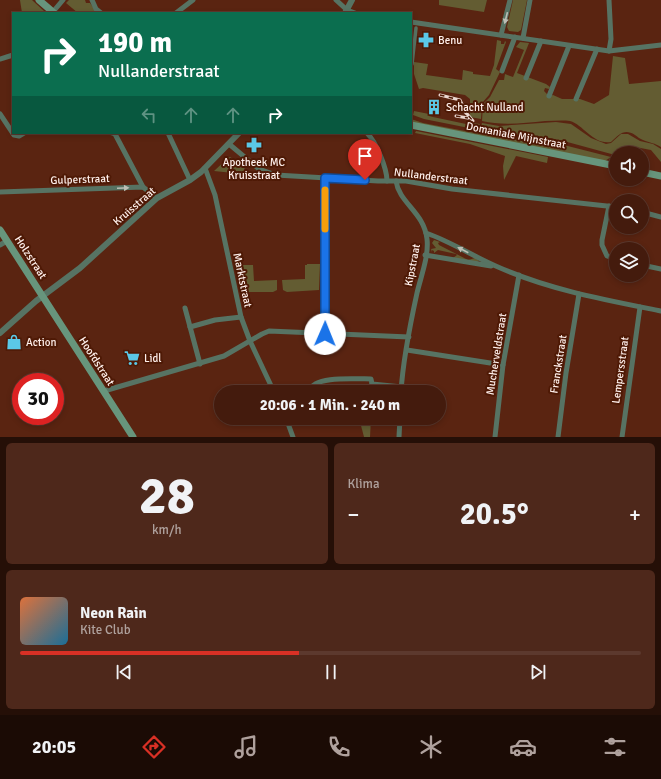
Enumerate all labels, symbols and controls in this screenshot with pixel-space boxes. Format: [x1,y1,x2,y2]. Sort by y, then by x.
one-way arrow [503,12,509,24]
text: 190 m [98,26,172,60]
icon: right [32,28,84,80]
pharmacy icon: Benu [417,31,435,49]
place label: Benu [438,34,462,47]
text: Nullanderstraat [98,60,220,82]
building icon: Schacht Nulland [425,98,443,116]
place label: Schacht Nulland [446,101,524,114]
icon: left [138,104,160,126]
icon: ahead [180,104,202,126]
icon: ahead [222,104,244,126]
icon: right [264,104,286,126]
street label: Domaniale Mijnstraat [465,119,567,152]
pharmacy icon: Apotheek MC Kruisstraat [245,136,263,154]
pin [348,139,382,180]
icon: arrive [354,145,376,167]
map controls [609,146,649,282]
button: sound [609,146,649,186]
place label: Apotheek MC Kruisstraat [223,156,286,182]
street label: Nullanderstraat [393,166,469,187]
street label: Gulperstraat [50,172,110,187]
street label: Kruisstraat [110,184,158,228]
one-way arrow [117,185,130,191]
button: search [609,194,649,234]
street label: Holzstraat [12,233,49,281]
button: layers [609,242,649,282]
street label: Kipstraat [402,243,423,287]
one-way arrow [458,247,469,253]
street label: Marktstraat [230,252,255,309]
street label: Mucherveldstraat [484,312,509,396]
position arrow [304,313,346,355]
shop icon: Action [5,333,23,351]
street label: Hoofdstraat [76,334,117,388]
street label: Franckstraat [547,334,570,394]
place label: Action [26,336,56,349]
street label: Lempersstraat [609,336,632,404]
supermarket icon: Lidl [123,349,141,367]
place label: Lidl [144,352,162,365]
speed limit sign: 30 [12,373,64,425]
text: 20:06 · 1 Min. · 240 m [260,396,400,414]
text: 28 [139,464,195,528]
text: Klima [348,476,379,492]
text: 20.5° [460,496,529,533]
text: − [348,501,359,528]
text: + [629,501,641,528]
text: km/h [152,522,181,538]
text: Neon Rain [80,604,147,622]
text: Kite Club [80,622,131,638]
icon: previous [113,661,135,683]
icon: pause [320,661,342,683]
icon: next [527,661,549,683]
icon: directions [140,733,168,761]
icon: music [232,733,260,761]
icon: phone [325,733,353,761]
icon: climate [417,733,445,761]
icon: car [509,733,537,761]
icon: filters [601,733,629,761]
text: 20:05 [32,736,76,758]

